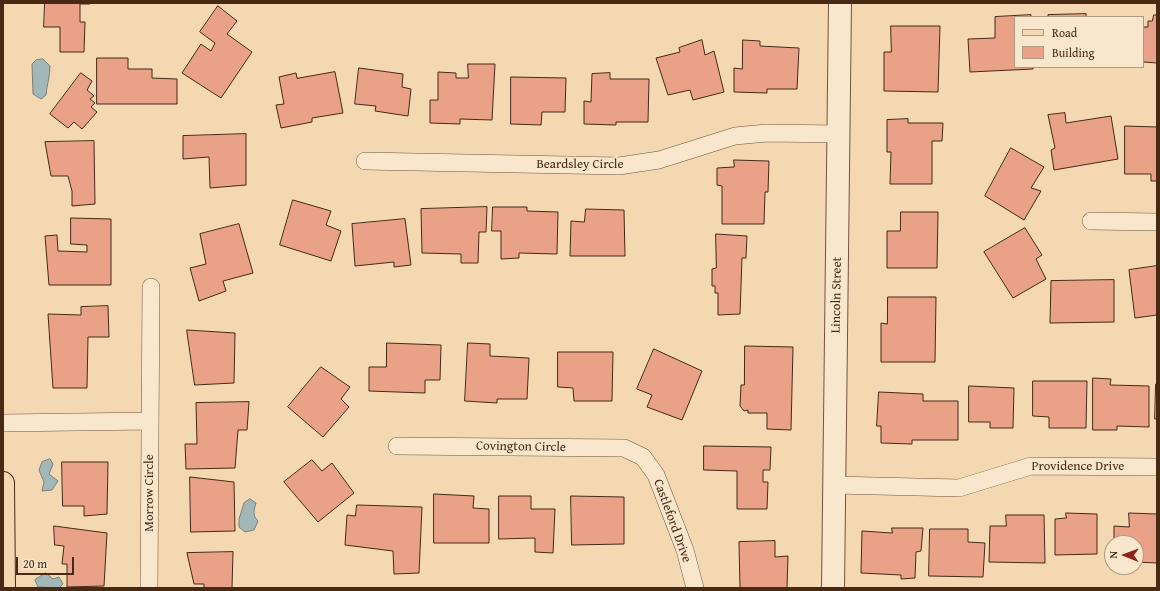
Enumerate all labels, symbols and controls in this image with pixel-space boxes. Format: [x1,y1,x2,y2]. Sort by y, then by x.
legend [1014,16,1144,68]
text: Road [1052,24,1077,41]
text: Building [1052,44,1095,61]
street label: Beardsley Circle [536,157,624,173]
street label: Lincoln Street [829,257,845,333]
street label: Covington Circle [476,438,566,456]
street label: Morrow Circle [142,454,158,532]
street label: Providence Drive [1032,459,1124,475]
street label: Castleford Drive [650,477,694,565]
north arrow [1104,535,1144,575]
scale bar [18,549,76,575]
text: N [1105,551,1121,559]
text: 20 m [23,555,47,572]

